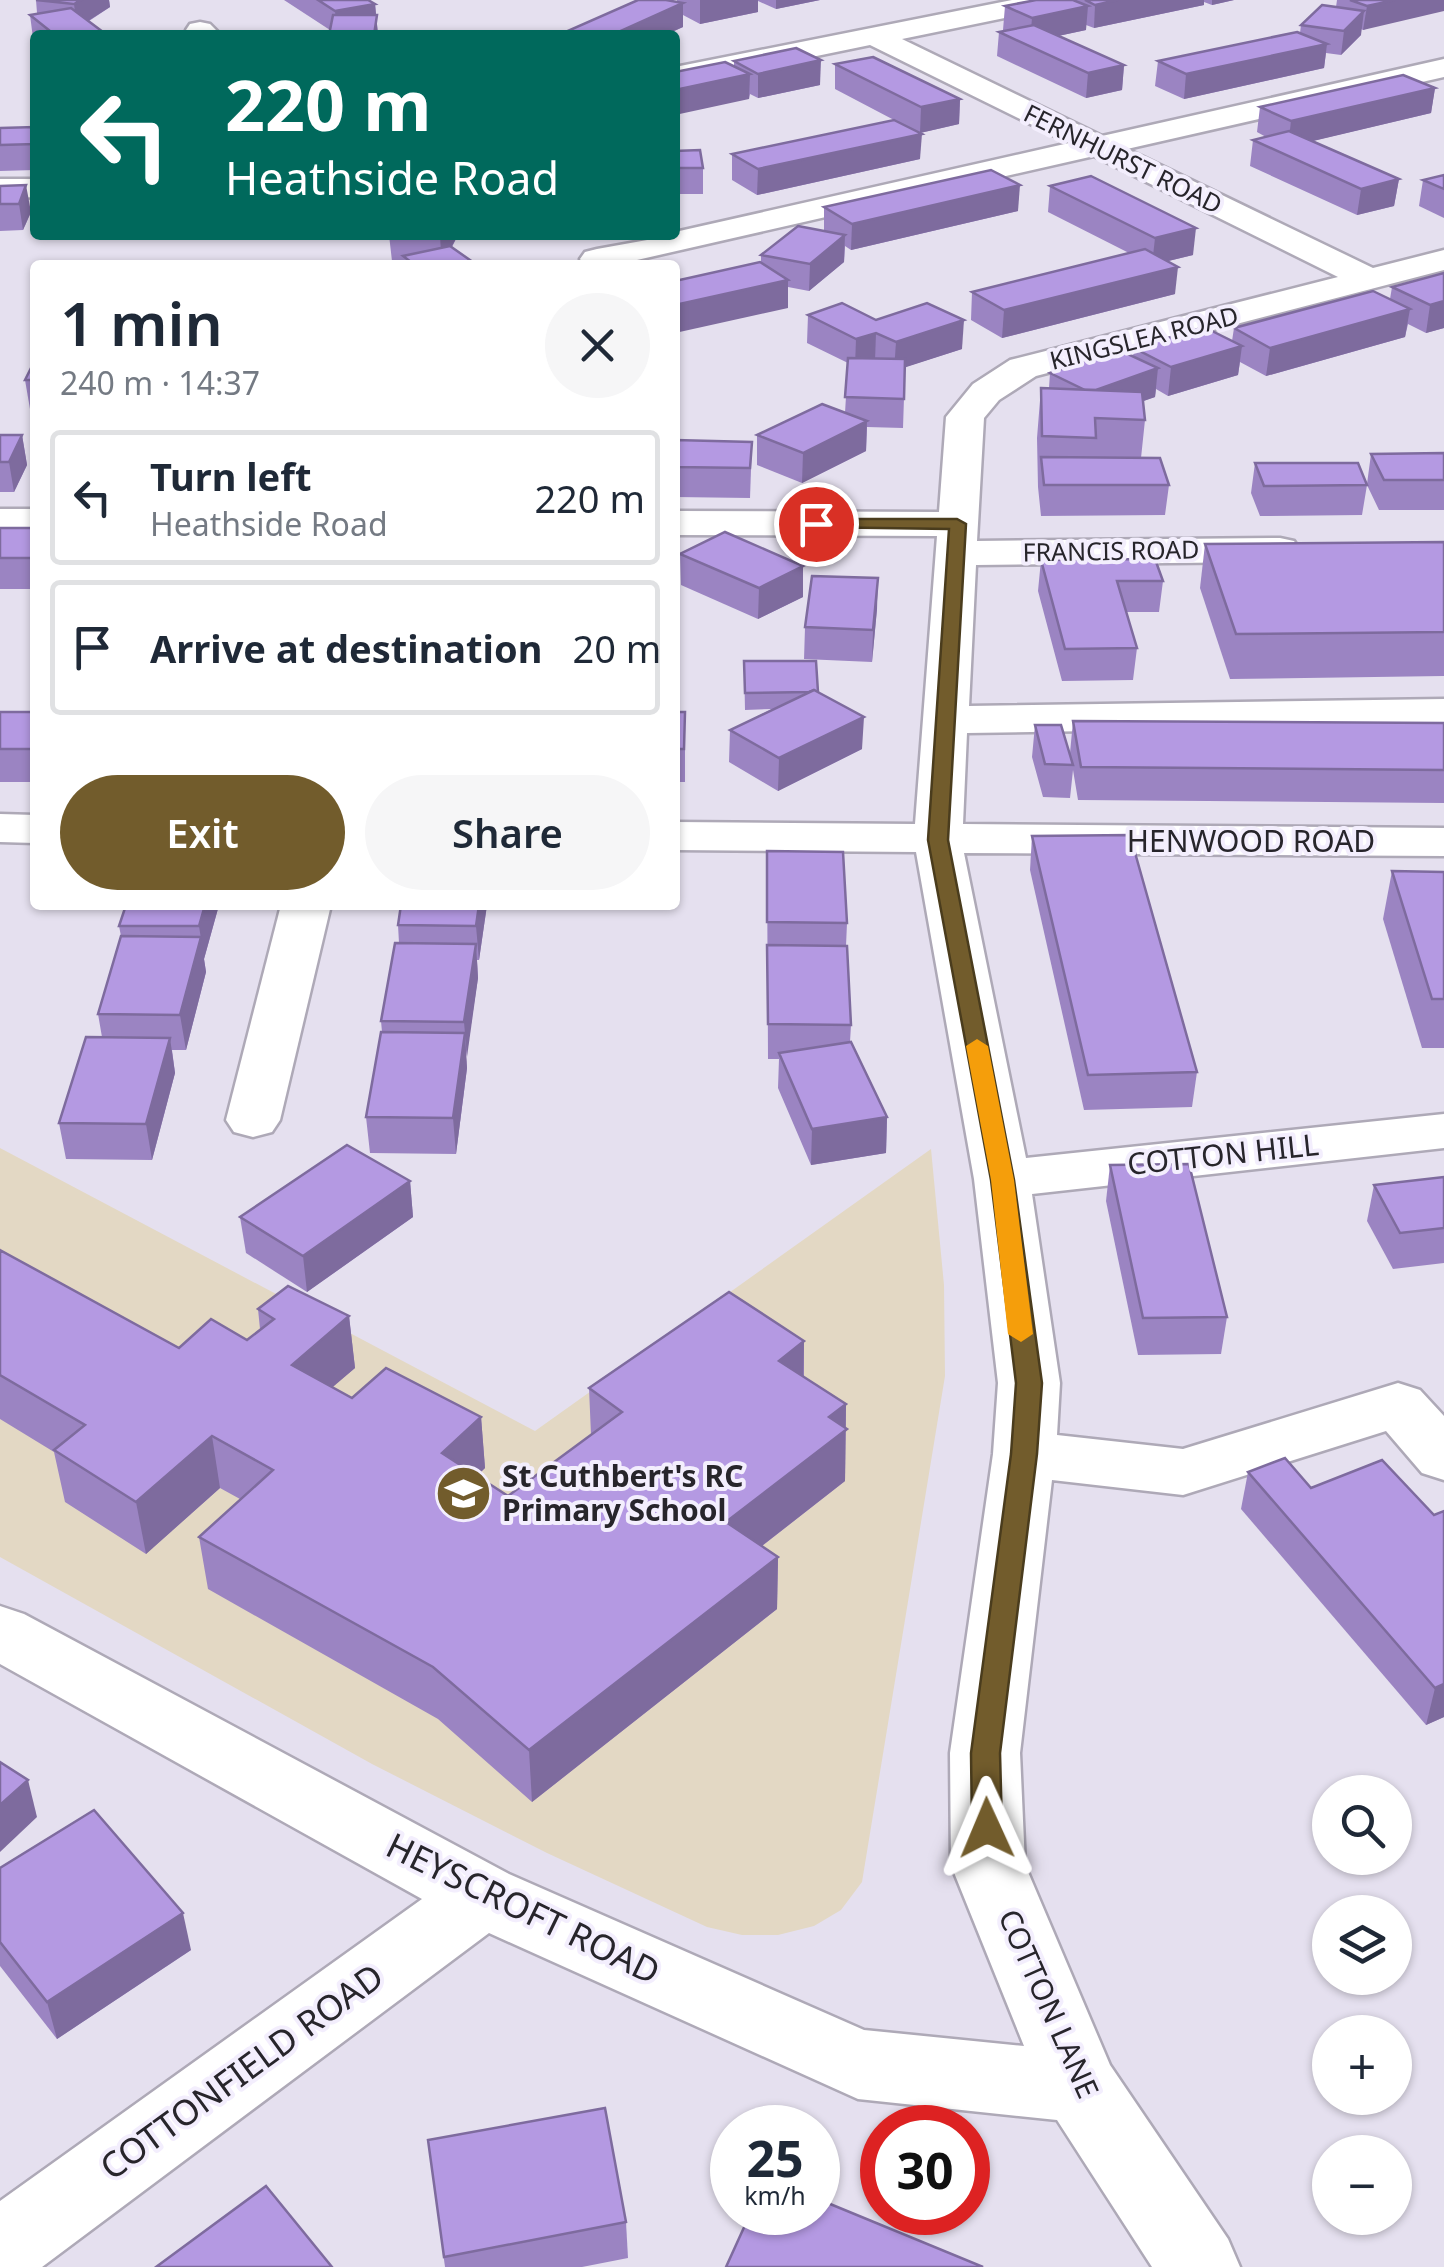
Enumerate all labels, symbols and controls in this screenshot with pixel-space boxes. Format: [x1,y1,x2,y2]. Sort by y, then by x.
text: 220 m [225,56,432,152]
icon: left [60,70,190,200]
street label: FERNHURST ROAD [1019,95,1228,221]
text: Heathside Road [225,147,559,208]
text: 1 min [60,282,223,364]
button: close [545,293,650,398]
street label: KINGSLEA ROAD [1046,297,1242,377]
text: 240 m · 14:37 [60,361,260,404]
text: Turn left [150,450,312,502]
icon: left [65,470,120,525]
text: 220 m [534,472,645,524]
pin [774,482,859,567]
icon: arrive [789,497,844,552]
text: Heathside Road [150,502,388,545]
street label: FRANCIS ROAD [1022,531,1200,569]
icon: arrive [65,620,120,675]
text: Arrive at destination [150,622,542,674]
text: 20 m [572,622,661,674]
button: Exit [60,775,345,890]
button: Share [365,775,650,890]
street label: HENWOOD ROAD [1127,820,1375,861]
street label: COTTON HILL [1125,1123,1321,1184]
place label: St Cuthbert's RC Primary School [502,1455,743,1530]
school or university icon: St Cuthbert's RC Primary School [433,1464,493,1524]
map controls [1312,1775,1412,2235]
button: search [1312,1775,1412,1875]
position arrow [935,1776,1039,1880]
street label: HEYSCROFT ROAD [379,1821,668,1994]
button: layers [1312,1895,1412,1995]
street label: COTTON LANE [989,1902,1109,2104]
street label: COTTONFIELD ROAD [90,1952,392,2190]
button: + [1312,2015,1412,2115]
speed limit sign: 30 [860,2105,990,2235]
text: 25 [746,2124,804,2192]
button: − [1312,2135,1412,2235]
text: km/h [744,2178,806,2212]

